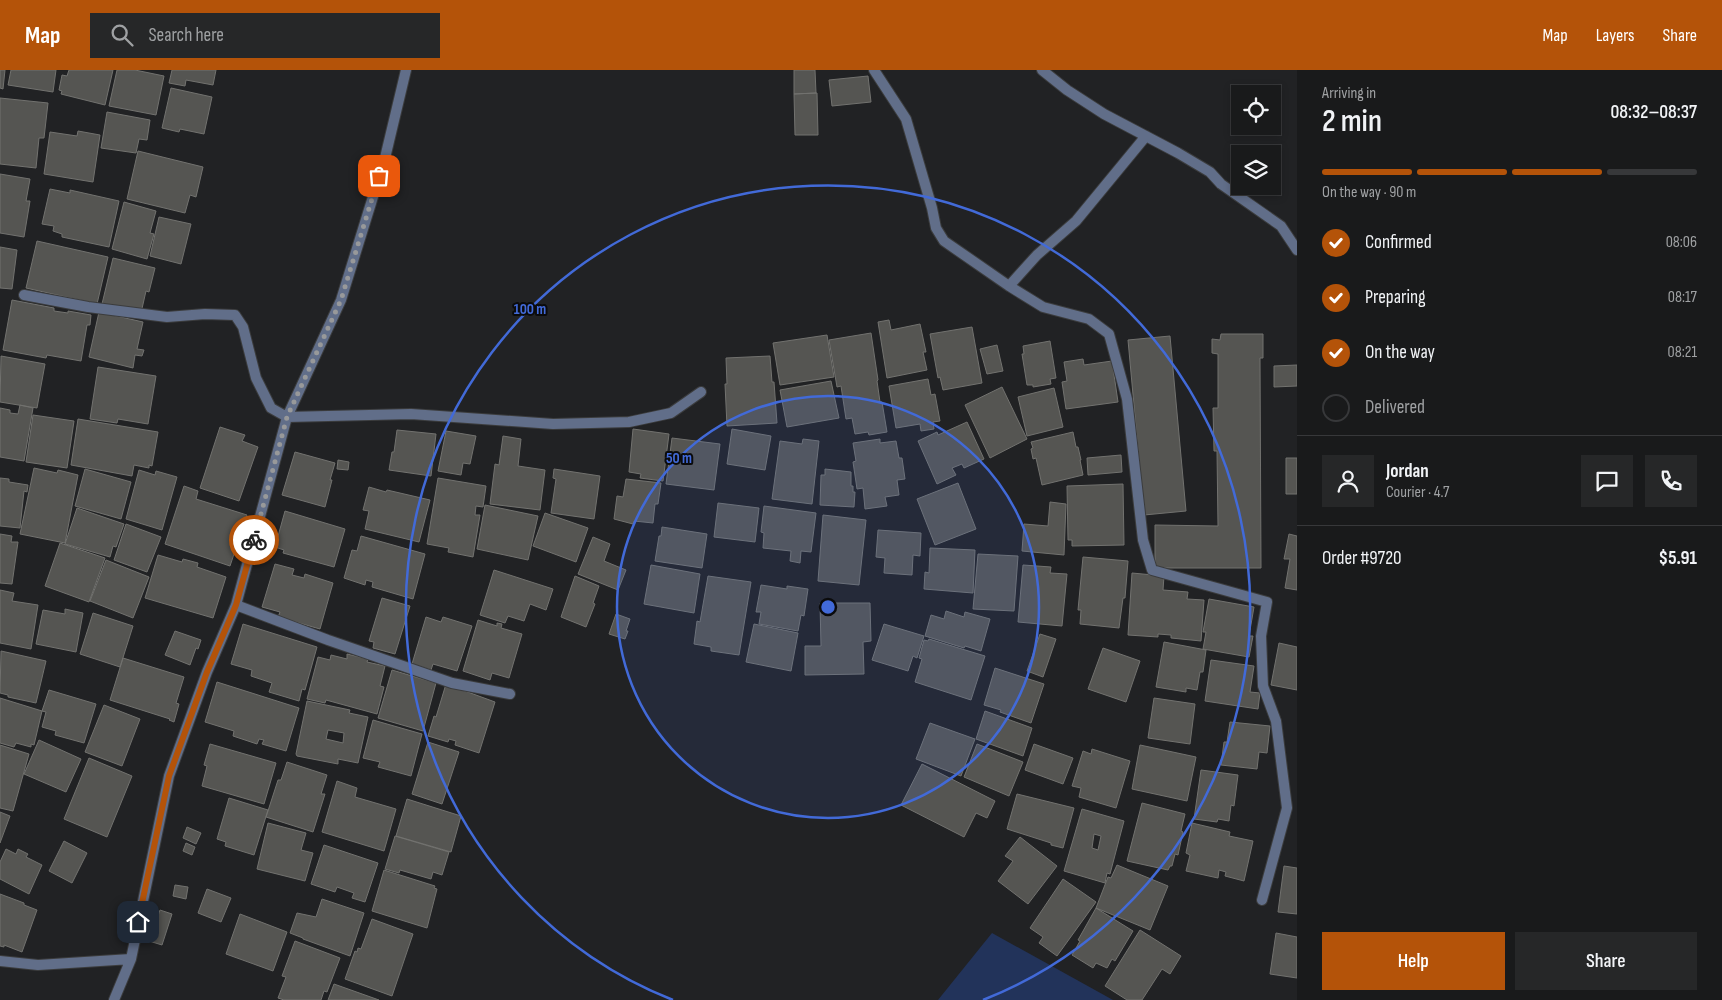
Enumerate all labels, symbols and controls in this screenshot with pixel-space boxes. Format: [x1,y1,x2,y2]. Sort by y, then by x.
search box [90,13,440,58]
text: Map [25,21,60,50]
icon: search [108,21,136,49]
text: Search here [148,24,224,47]
text: Map [1543,25,1568,46]
text: Layers [1596,25,1635,46]
text: Share [1663,25,1697,46]
text: Arriving in [1322,84,1376,103]
map controls [1231,85,1281,195]
button: locate [1231,85,1281,135]
text: 08:32–08:37 [1611,101,1697,124]
text: 2 min [1322,102,1382,141]
button: layers [1231,145,1281,195]
pin [358,155,400,197]
icon: bag [365,162,393,190]
text: On the way · 90 m [1322,183,1416,202]
icon: check [1322,229,1350,257]
text: Confirmed [1365,231,1432,254]
text: 08:06 [1666,233,1697,252]
icon: check [1322,284,1350,312]
text: Preparing [1365,286,1426,309]
text: 08:17 [1668,288,1697,307]
text: 100 m [514,300,546,319]
icon: check [1322,339,1350,367]
text: On the way [1365,341,1435,364]
text: 08:21 [1668,343,1697,362]
text: Delivered [1365,396,1425,419]
text: 50 m [666,449,692,468]
button: person [1322,455,1374,507]
button: chat [1581,455,1633,507]
button: phone [1645,455,1697,507]
text: Jordan [1386,460,1429,483]
text: Courier · 4.7 [1386,483,1449,502]
courier [229,515,279,565]
icon: bike [240,526,268,554]
text: Order #9720 [1322,547,1402,570]
text: $5.91 [1658,547,1697,570]
centre of rings [819,598,837,616]
pin [117,901,159,943]
icon: home [124,908,152,936]
button: Help [1322,932,1505,990]
button: Share [1515,932,1697,990]

